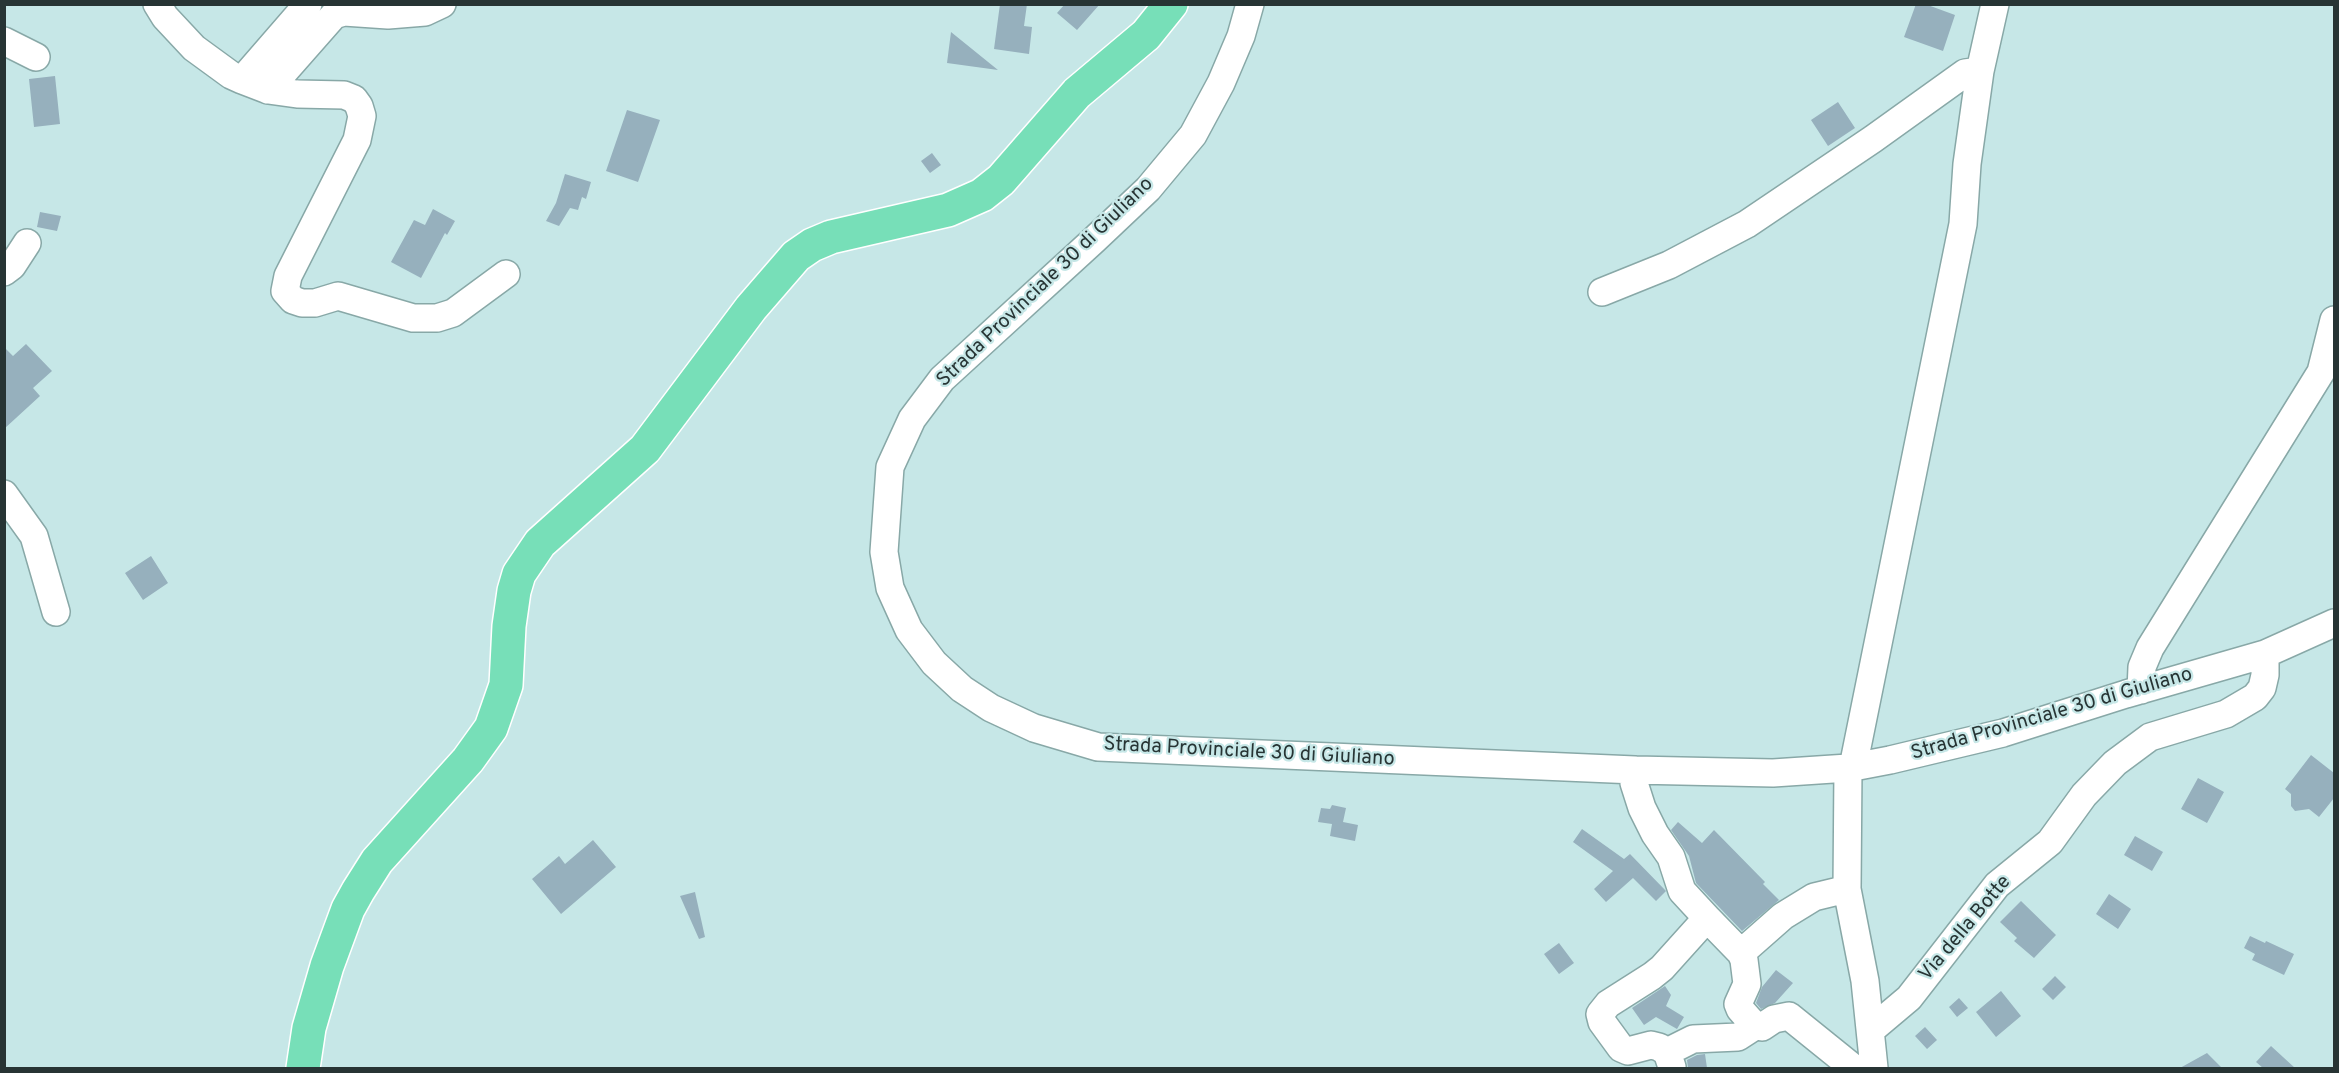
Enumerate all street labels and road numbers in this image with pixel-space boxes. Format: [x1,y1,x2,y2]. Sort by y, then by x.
street label: Strada Provinciale 30 di Giuliano [933,173,1159,393]
street label: Strada Provinciale 30 di Giuliano [1909,663,2195,767]
street label: Strada Provinciale 30 di Giuliano [1103,733,1395,773]
street label: Via della Botte [1915,871,2017,987]

